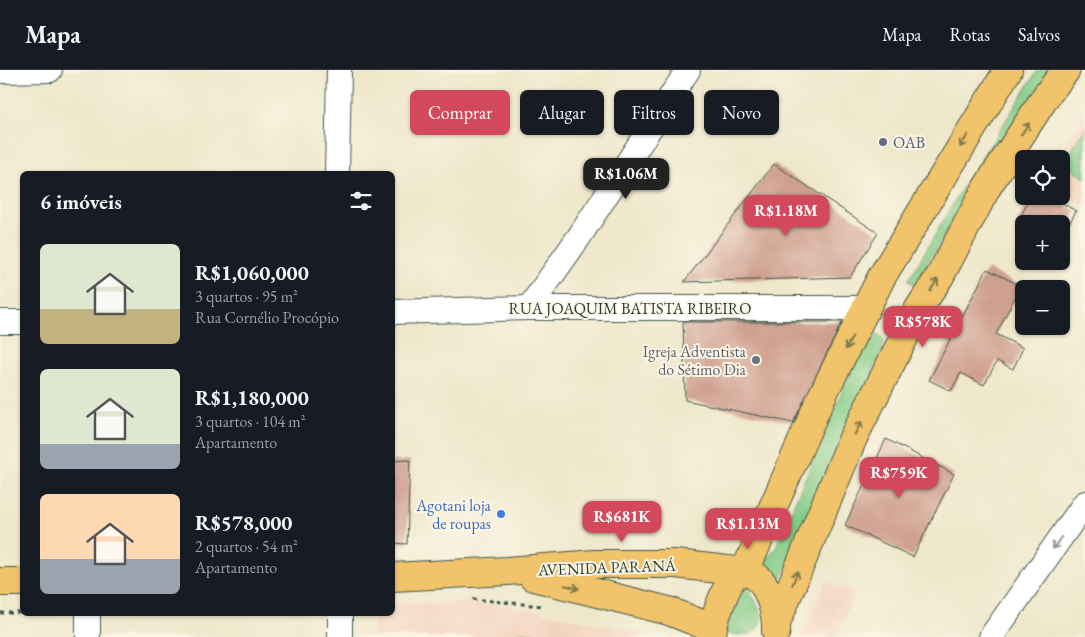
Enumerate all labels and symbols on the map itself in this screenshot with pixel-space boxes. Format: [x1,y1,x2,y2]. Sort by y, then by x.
one-way arrow [1020,123,1030,137]
place label: OAB [893,132,925,153]
one-way arrow [958,134,968,148]
marker: OAB [877,136,889,148]
pin: R$1.06M [580,158,672,200]
pin: R$1.18M [740,194,832,237]
one-way arrow [929,278,940,292]
street label: RUA JOAQUIM BATISTA RIBEIRO [509,298,751,319]
pin: R$578K [882,306,964,348]
one-way arrow [844,335,853,350]
place label: Igreja Adventista do Sétimo Dia [643,341,747,380]
marker: Igreja Adventista do Sétimo Dia [750,354,762,366]
one-way arrow [853,421,863,436]
pin: R$759K [858,456,940,499]
place label: Agotani loja de roupas [415,495,492,534]
pin: R$681K [581,500,663,543]
marker: Agotani loja de roupas [495,508,507,520]
pin: R$1.13M [702,508,794,550]
one-way arrow [1052,536,1062,550]
street label: AVENIDA PARANÁ [537,555,677,580]
one-way arrow [790,571,800,586]
one-way arrow [563,583,579,592]

